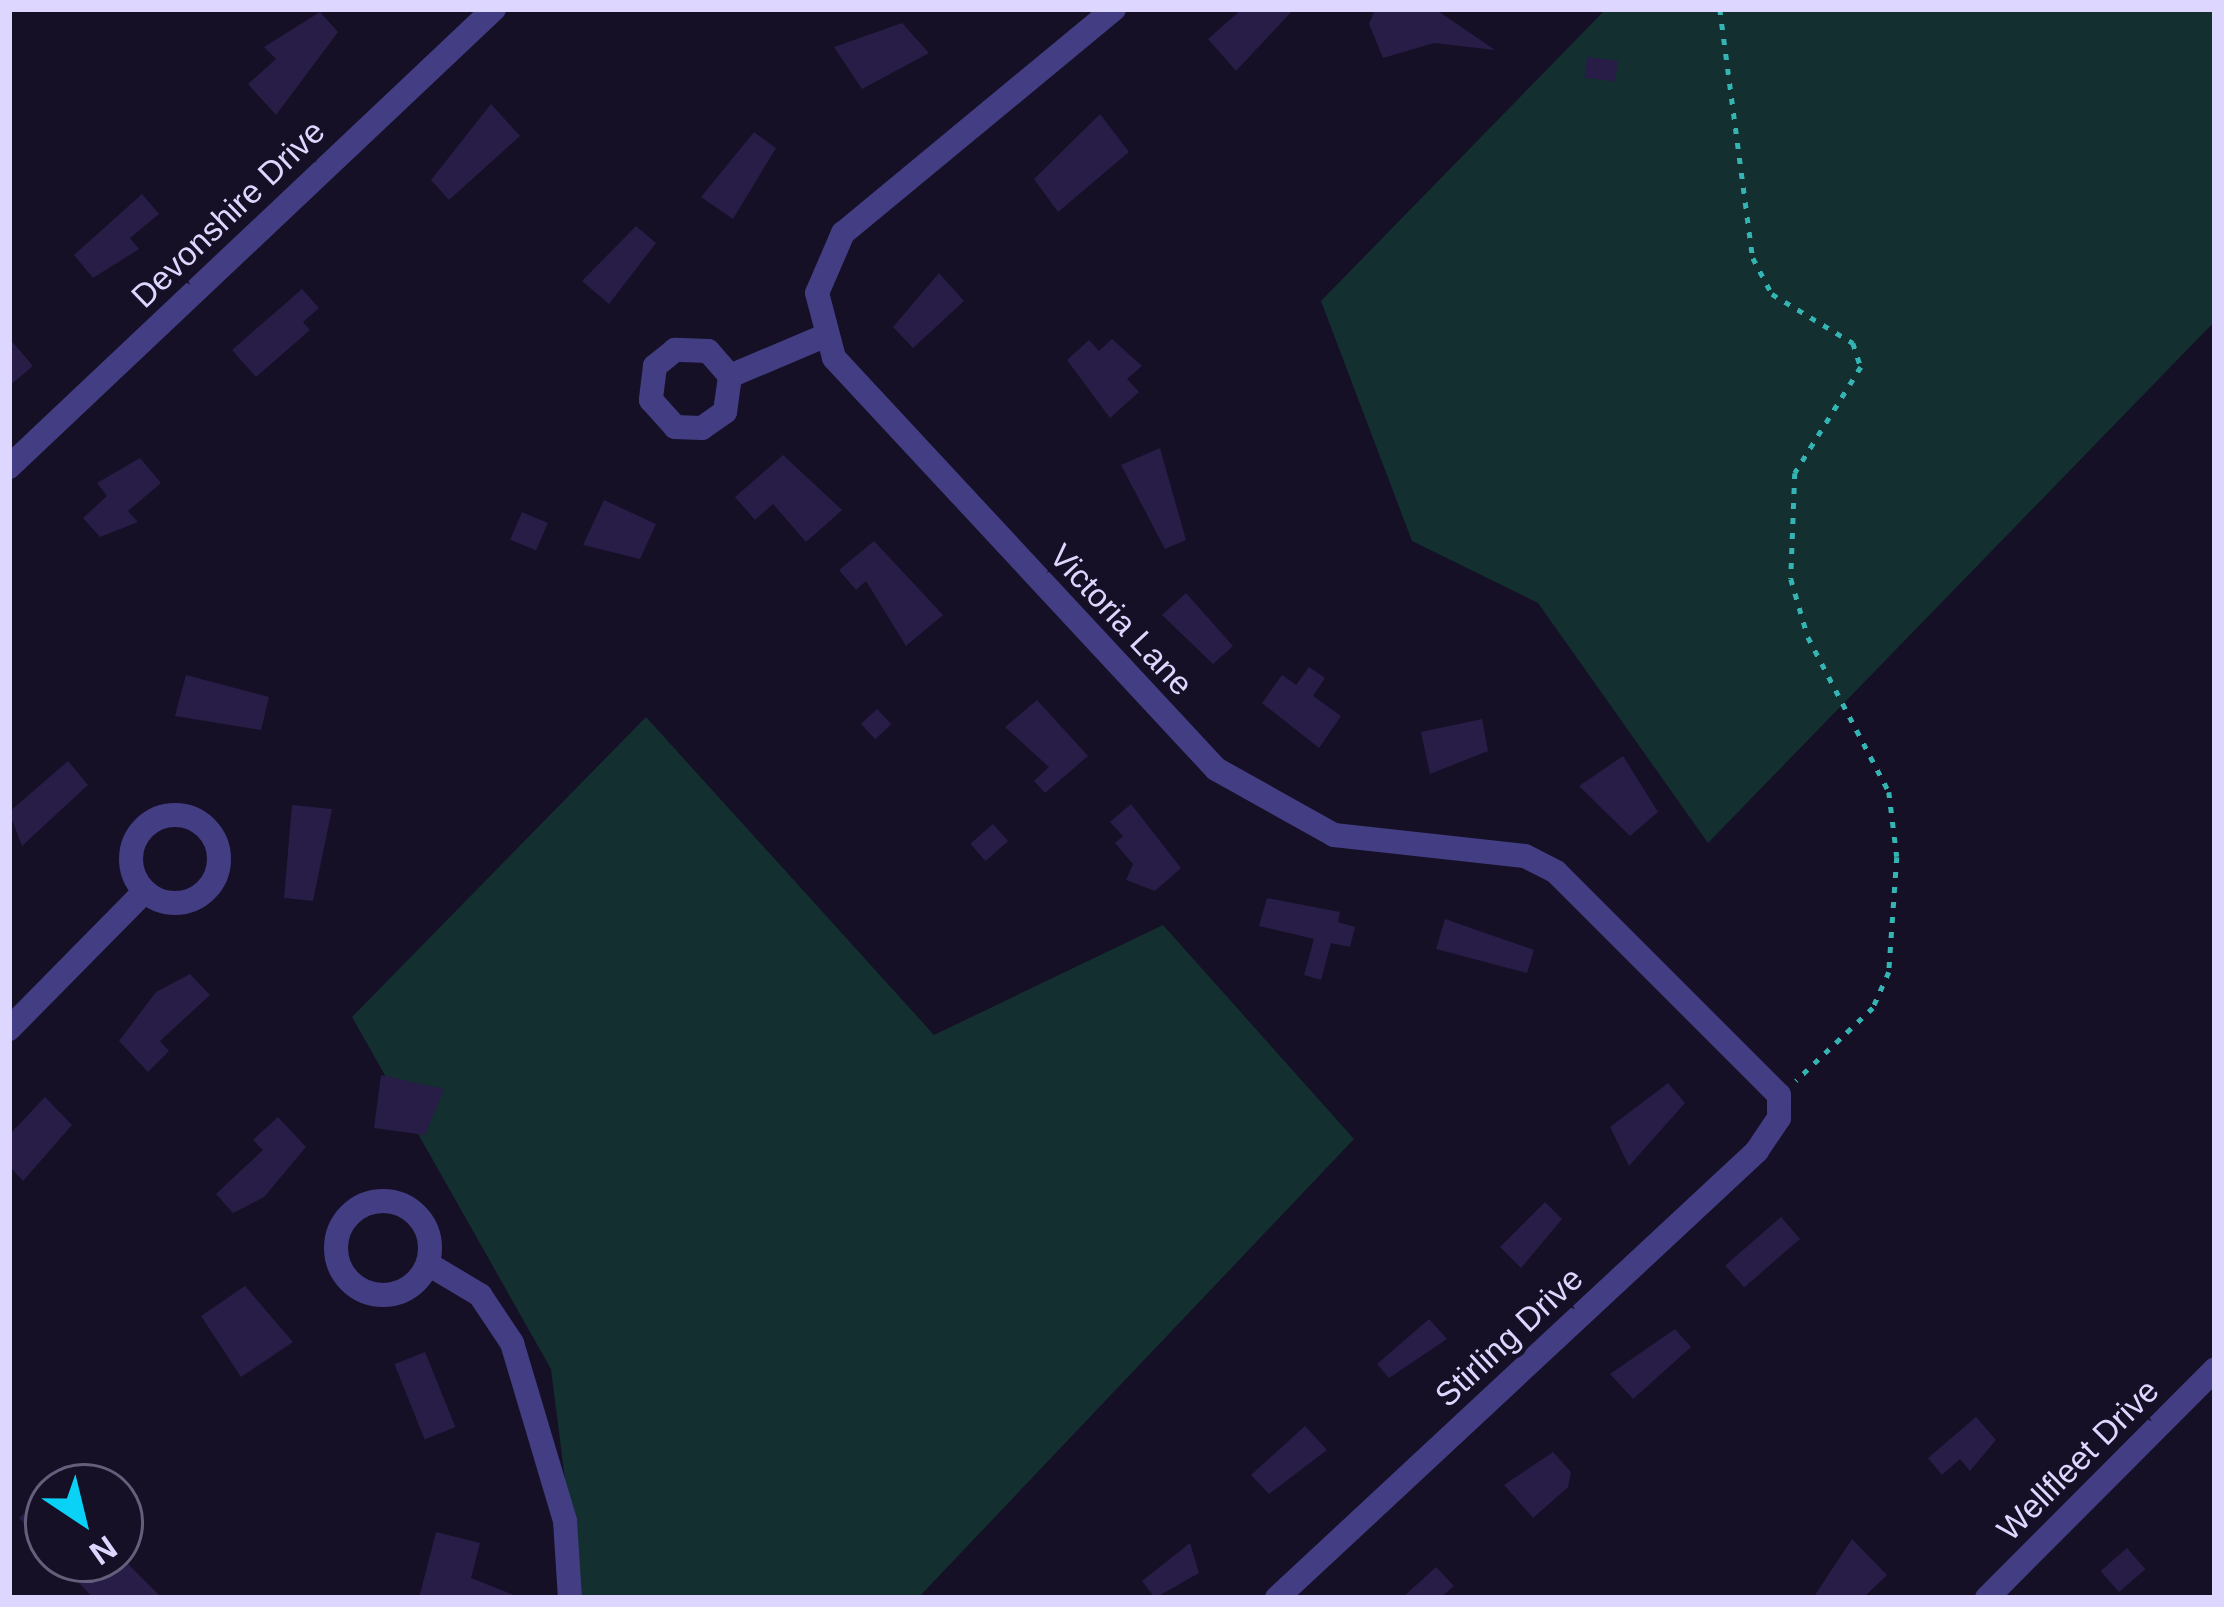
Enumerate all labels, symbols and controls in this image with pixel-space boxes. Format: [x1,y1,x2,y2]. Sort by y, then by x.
street label: Devonshire Drive [123,112,333,316]
street label: Victoria Lane [1041,536,1201,704]
street label: Stirling Drive [1427,1259,1591,1415]
street label: Wellfleet Drive [1989,1371,2167,1549]
north arrow [24,1463,144,1583]
text: N [83,1528,124,1572]

